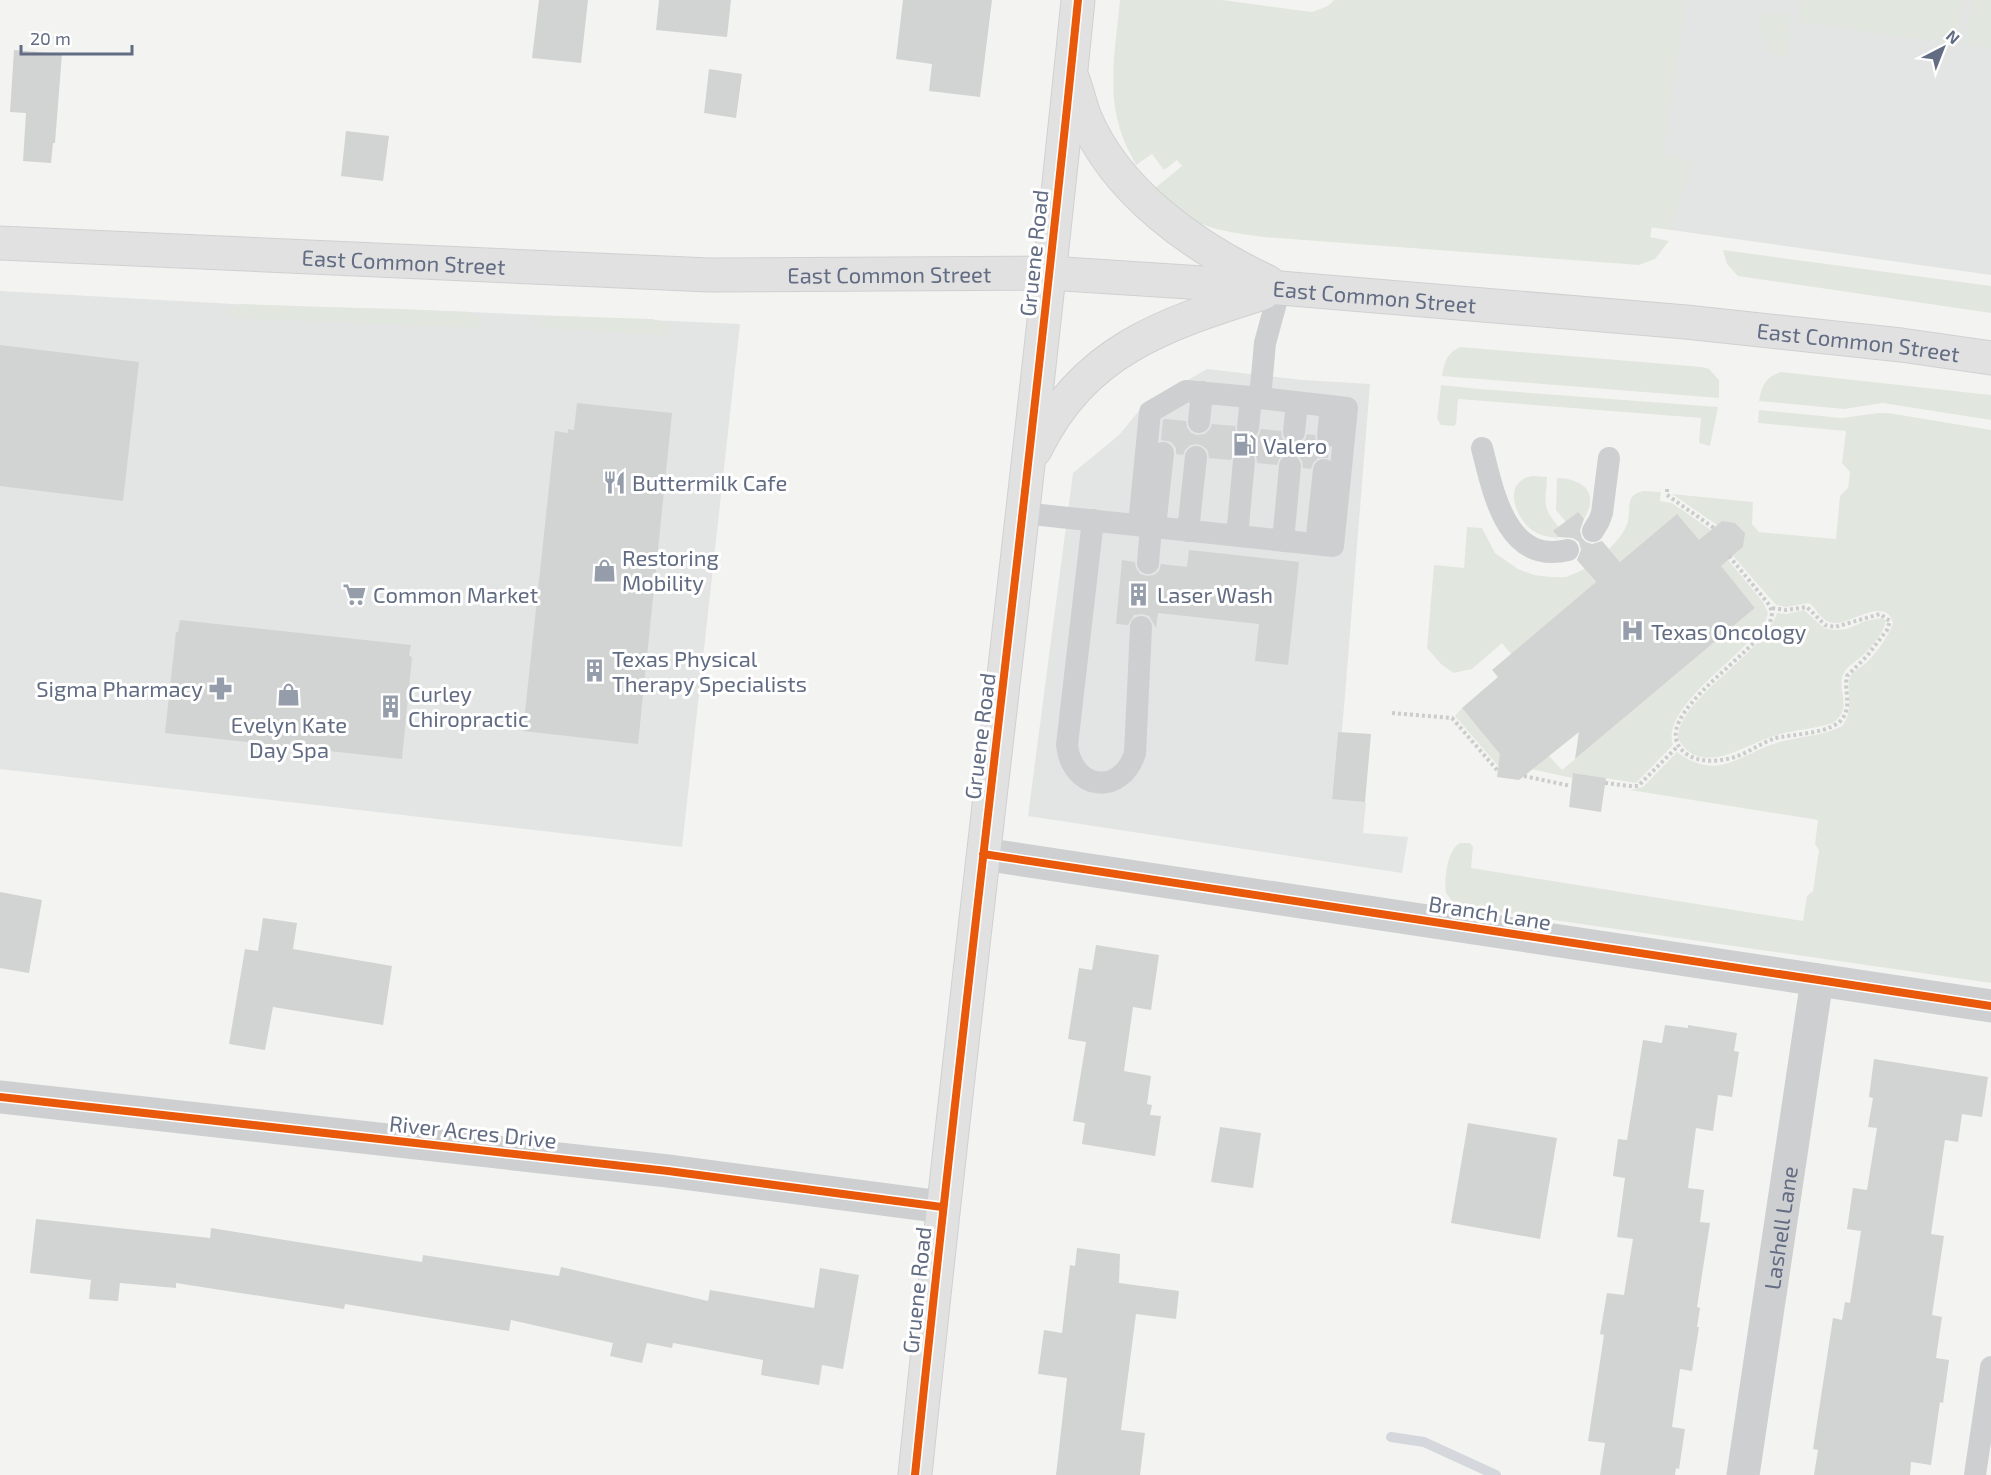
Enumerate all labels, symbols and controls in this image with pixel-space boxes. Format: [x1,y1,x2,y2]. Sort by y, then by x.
scale bar [21,18,132,56]
north arrow [1913,18,1973,78]
text: N [1943,26,1964,47]
text: 20 m [30,27,71,49]
street label: Gruene Road [1013,188,1053,318]
street label: East Common Street [301,244,506,279]
street label: East Common Street [787,260,991,288]
street label: East Common Street [1272,275,1477,317]
street label: East Common Street [1756,317,1961,366]
fuel station icon: Valero [1232,432,1258,458]
place label: Valero [1263,432,1327,458]
restaurant icon: Buttermilk Cafe [601,469,627,495]
place label: Buttermilk Cafe [632,469,787,495]
place label: Restoring Mobility [622,544,719,595]
shop icon: Restoring Mobility [591,557,617,583]
supermarket icon: Common Market [342,581,368,607]
place label: Common Market [373,581,538,607]
building icon: Laser Wash [1126,581,1152,607]
place label: Laser Wash [1157,581,1273,607]
hospital icon: Texas Oncology [1620,618,1646,644]
place label: Texas Oncology [1651,618,1807,644]
place label: Texas Physical Therapy Specialists [612,645,807,696]
building icon: Texas Physical Therapy Specialists [581,658,607,684]
street label: Gruene Road [958,671,1000,801]
place label: Sigma Pharmacy [36,675,203,701]
pharmacy icon: Sigma Pharmacy [208,675,234,701]
place label: Curley Chiropractic [408,680,529,731]
shop icon: Evelyn Kate Day Spa [276,682,302,708]
building icon: Curley Chiropractic [377,693,403,719]
place label: Evelyn Kate Day Spa [231,711,347,762]
street label: Branch Lane [1427,889,1553,935]
street label: River Acres Drive [388,1109,558,1153]
street label: Lashell Lane [1758,1164,1802,1291]
street label: Gruene Road [896,1225,936,1355]

